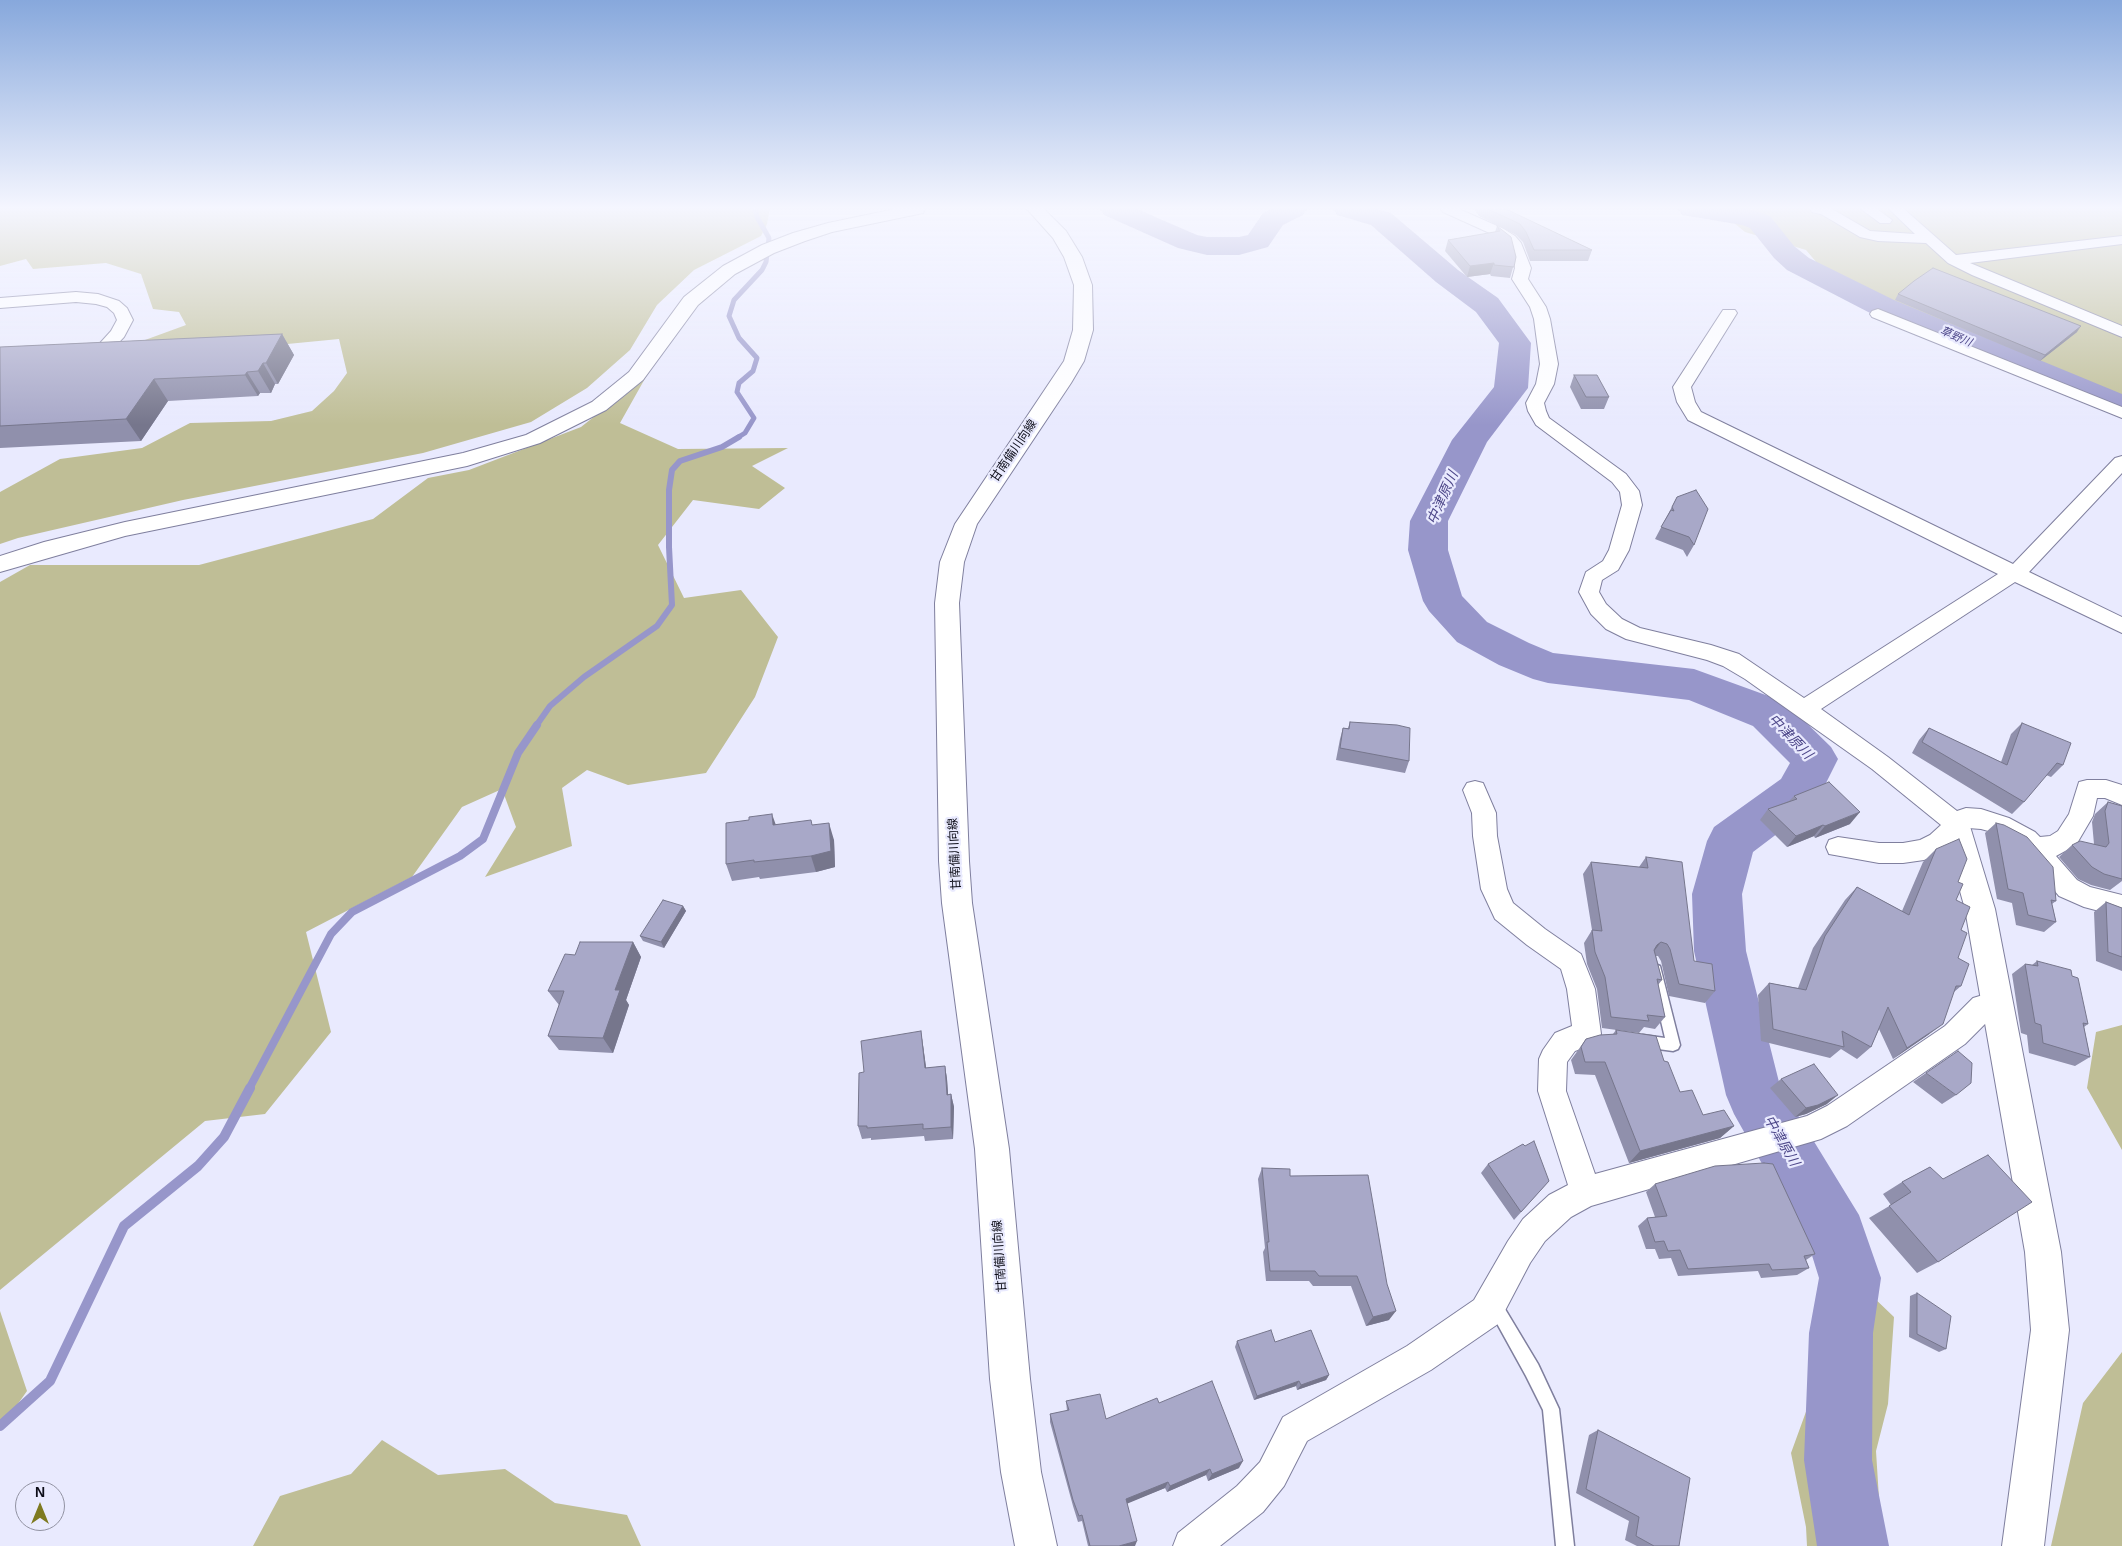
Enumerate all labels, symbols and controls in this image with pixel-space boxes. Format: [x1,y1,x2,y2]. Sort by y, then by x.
water label: 草野川 [1938,324,1974,350]
street label: 甘南備川向線 [988,417,1040,485]
water label: 中津原川 [1424,469,1462,527]
water label: 中津原川 [1765,711,1815,763]
street label: 甘南備川向線 [946,818,964,890]
water label: 中津原川 [1760,1113,1802,1169]
street label: 甘南備川向線 [990,1220,1010,1292]
north arrow [15,1481,65,1531]
text: N [35,1484,45,1500]

